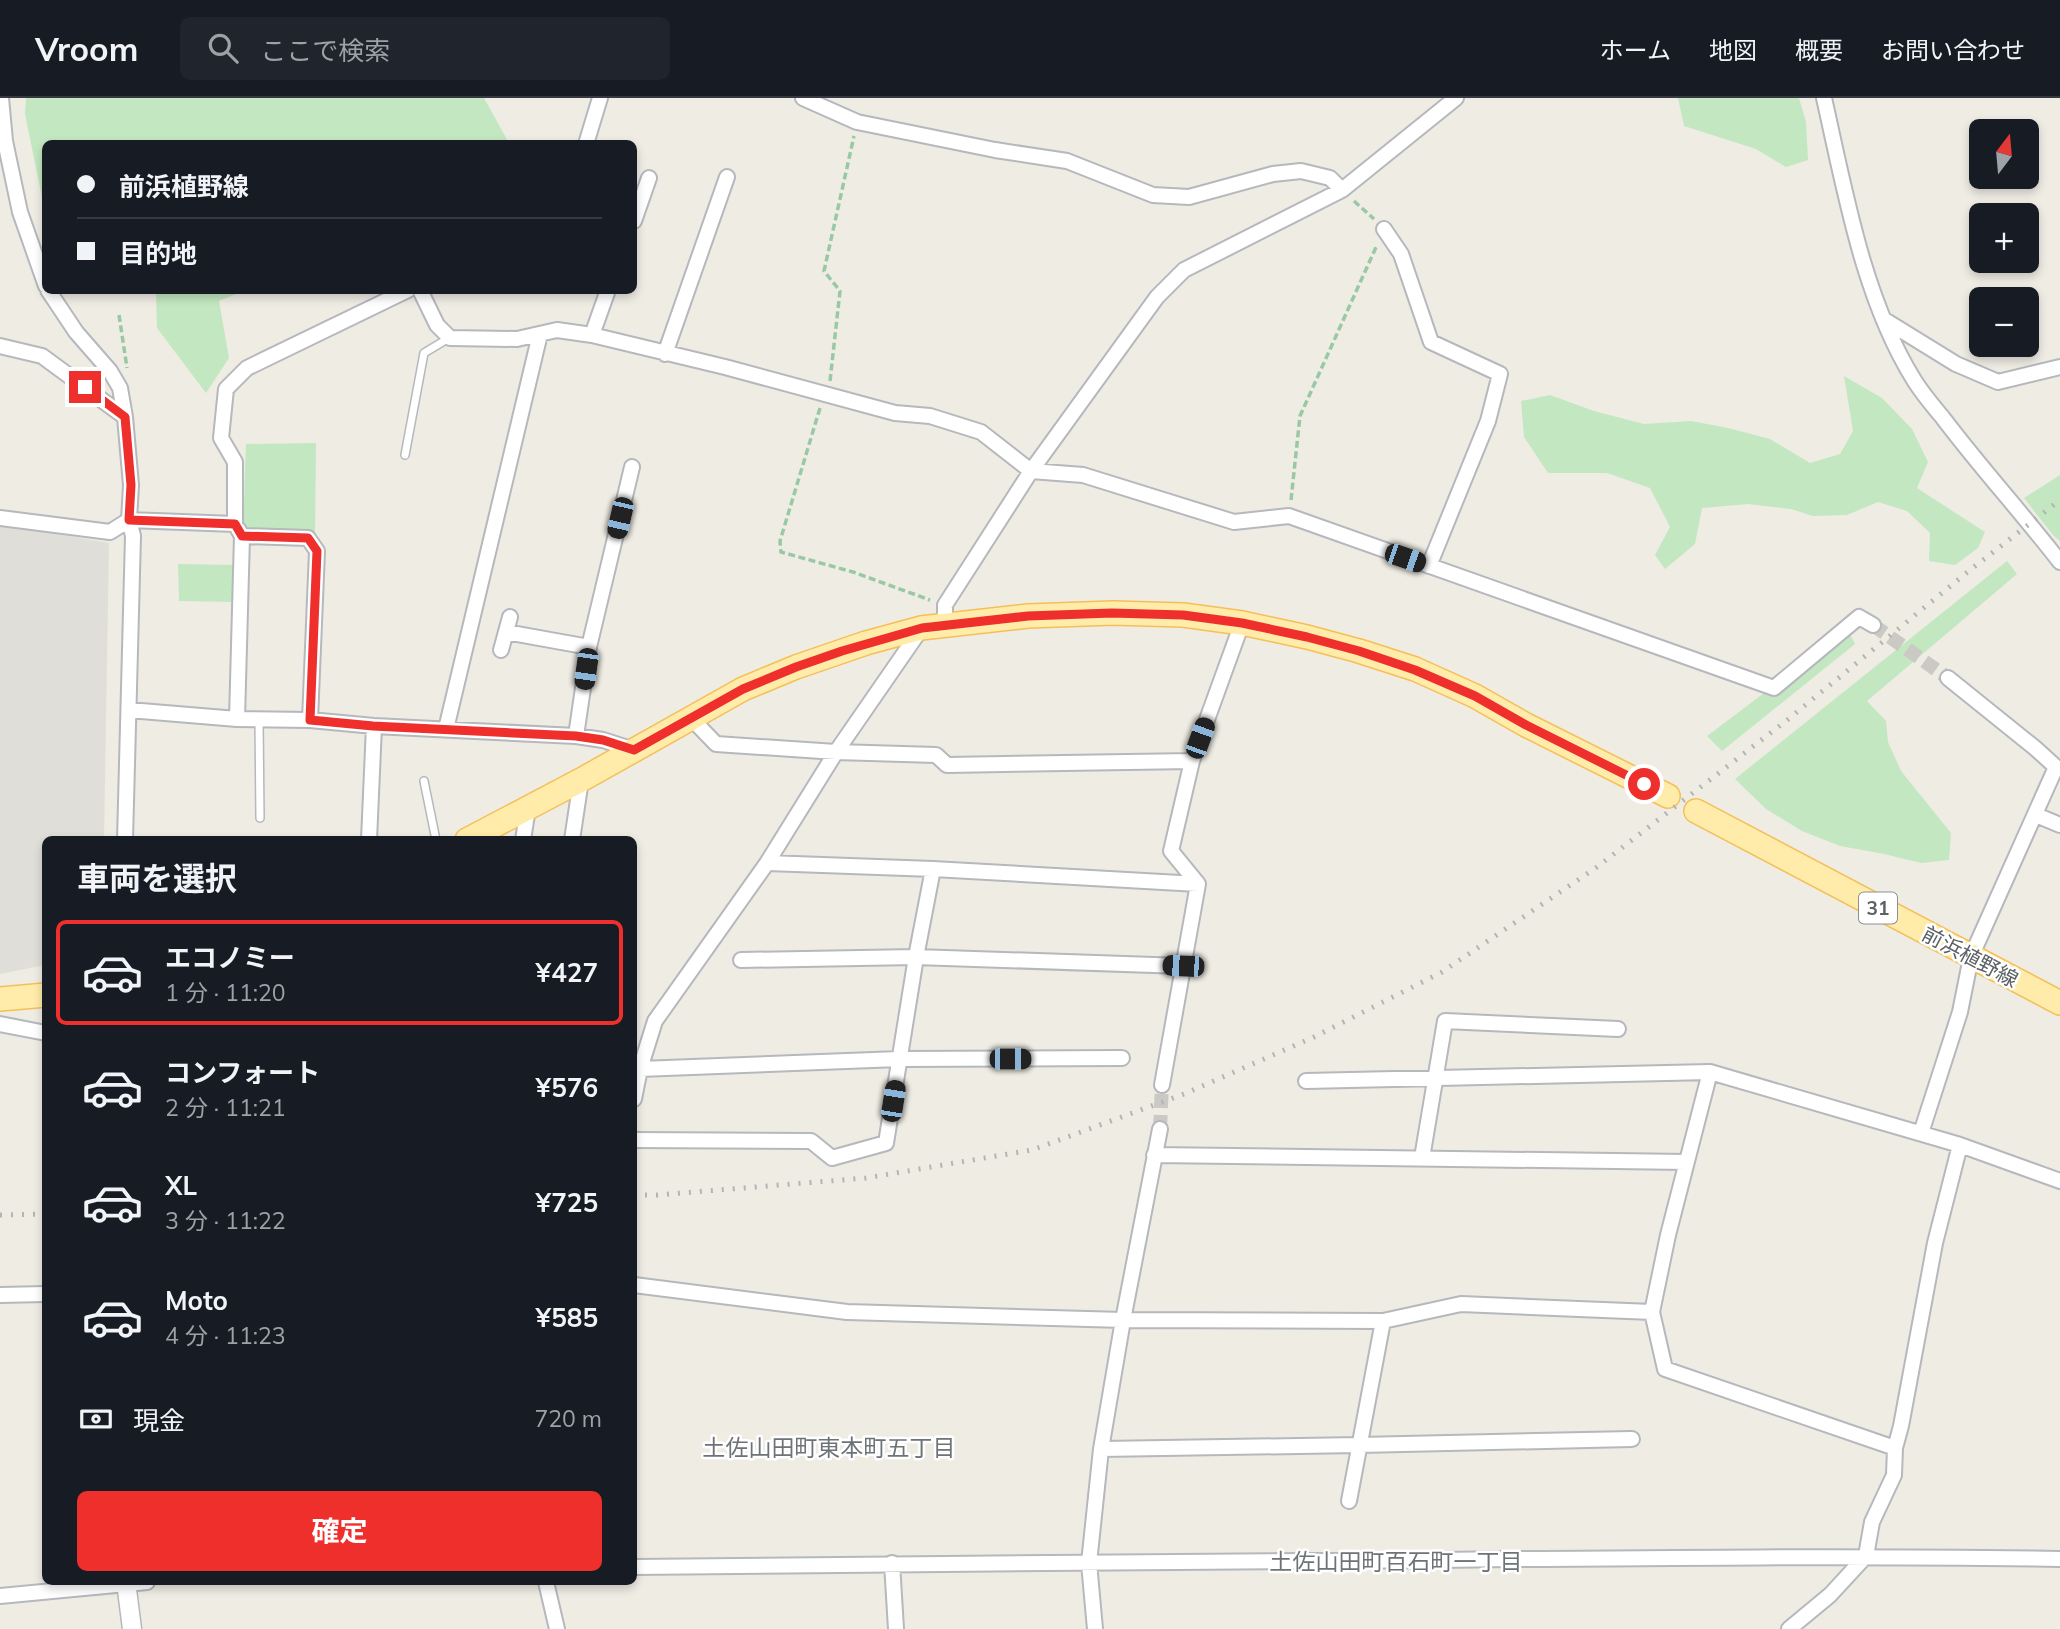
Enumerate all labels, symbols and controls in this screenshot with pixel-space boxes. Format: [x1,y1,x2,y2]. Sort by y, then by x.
search box [180,17,670,80]
text: Vroom [35,28,138,69]
icon: search [204,29,242,67]
text: ここで検索 [260,34,390,67]
text: ホーム [1600,35,1671,65]
text: 地図 [1709,35,1757,65]
text: 概要 [1795,35,1843,65]
text: お問い合わせ [1881,35,2025,65]
north arrow [1969,119,2039,189]
map controls [1969,119,2039,357]
text: 前浜植野線 [119,170,249,203]
button: + [1969,203,2039,273]
text: 目的地 [119,237,197,270]
button: − [1969,287,2039,357]
route end [69,371,101,403]
car [606,495,635,541]
car [1382,541,1429,575]
car [573,647,600,691]
car [1183,715,1218,761]
route start [1628,768,1660,800]
text: 車両を選択 [77,858,237,898]
road number: 31 [1859,892,1897,923]
street label: 前浜植野線 [1918,920,2023,992]
icon: car [81,941,144,1004]
text: エコノミー [165,941,295,974]
car [1162,955,1205,977]
text: ¥427 [536,956,598,989]
text: 1 分 · 11:20 [165,978,286,1007]
car [990,1049,1032,1070]
icon: car [81,1056,144,1119]
text: コンフォート [165,1056,320,1089]
text: ¥576 [536,1071,598,1104]
car [880,1079,907,1123]
text: 2 分 · 11:21 [165,1093,286,1122]
text: XL [165,1169,197,1202]
icon: car [81,1171,144,1234]
text: ¥725 [536,1186,598,1219]
text: 3 分 · 11:22 [165,1206,286,1235]
text: Moto [165,1284,228,1317]
icon: car [81,1286,144,1349]
text: ¥585 [536,1301,598,1334]
text: 4 分 · 11:23 [165,1321,286,1350]
icon: cash [77,1400,115,1438]
text: 現金 [133,1404,185,1437]
text: 720 m [534,1404,602,1433]
district label: 土佐山田町東本町五丁目 [703,1433,956,1462]
button: 確定 [77,1491,602,1571]
district label: 土佐山田町百石町一丁目 [1270,1547,1523,1576]

